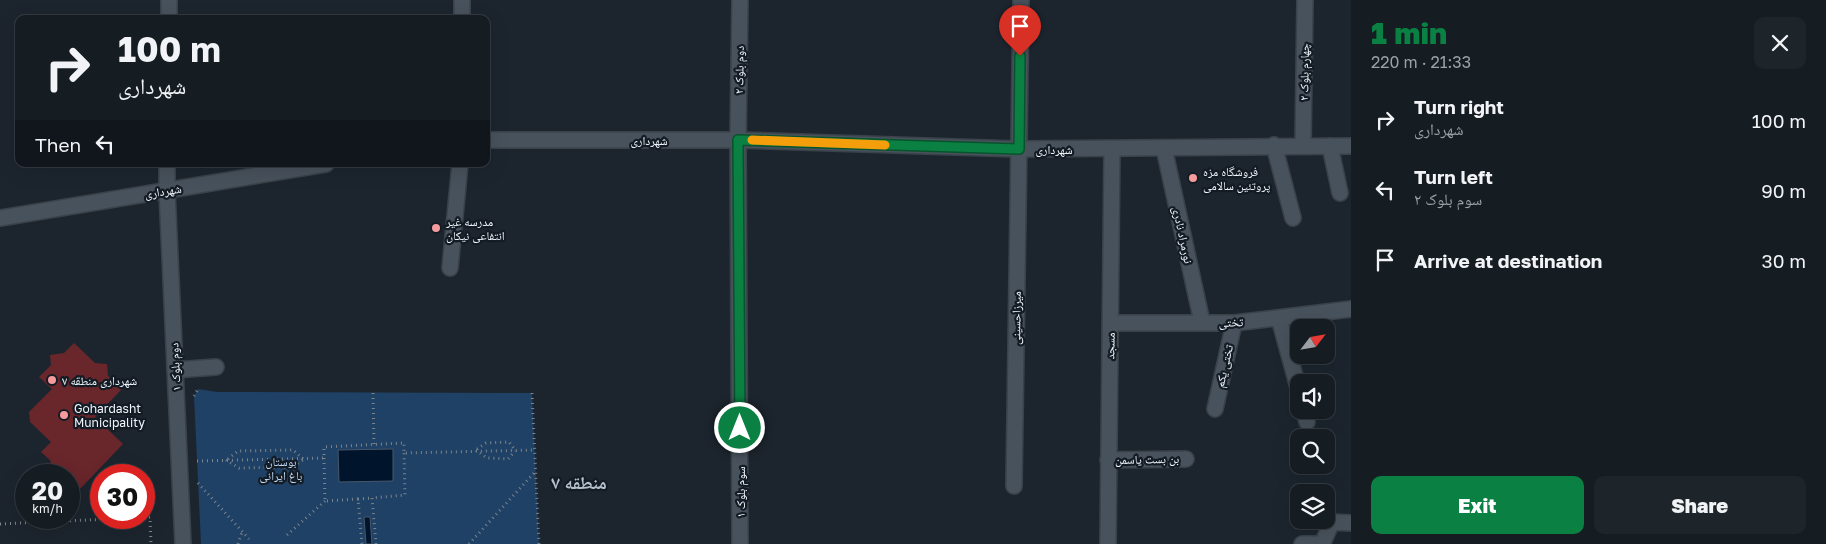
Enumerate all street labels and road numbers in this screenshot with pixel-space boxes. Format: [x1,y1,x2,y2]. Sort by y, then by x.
street label: چهارم بلوک ۲ [1296,43,1313,101]
street label: دوم بلوک ۲ [731,46,748,94]
street label: شهرداری [630,133,668,148]
street label: شهرداری [1035,142,1073,157]
street label: شهرداری [143,181,183,201]
street label: نورمراد نادری [1170,205,1196,265]
street label: میرزاحسینی [1008,291,1024,345]
street label: تختی [1218,314,1244,330]
street label: مسجد [1102,332,1118,360]
street label: دوم بلوک ۱ [166,342,185,392]
street label: تختی یکم [1212,343,1237,389]
street label: بن بست یاسمن [1115,451,1179,467]
street label: سوم بلوک ۱ [733,466,749,518]

